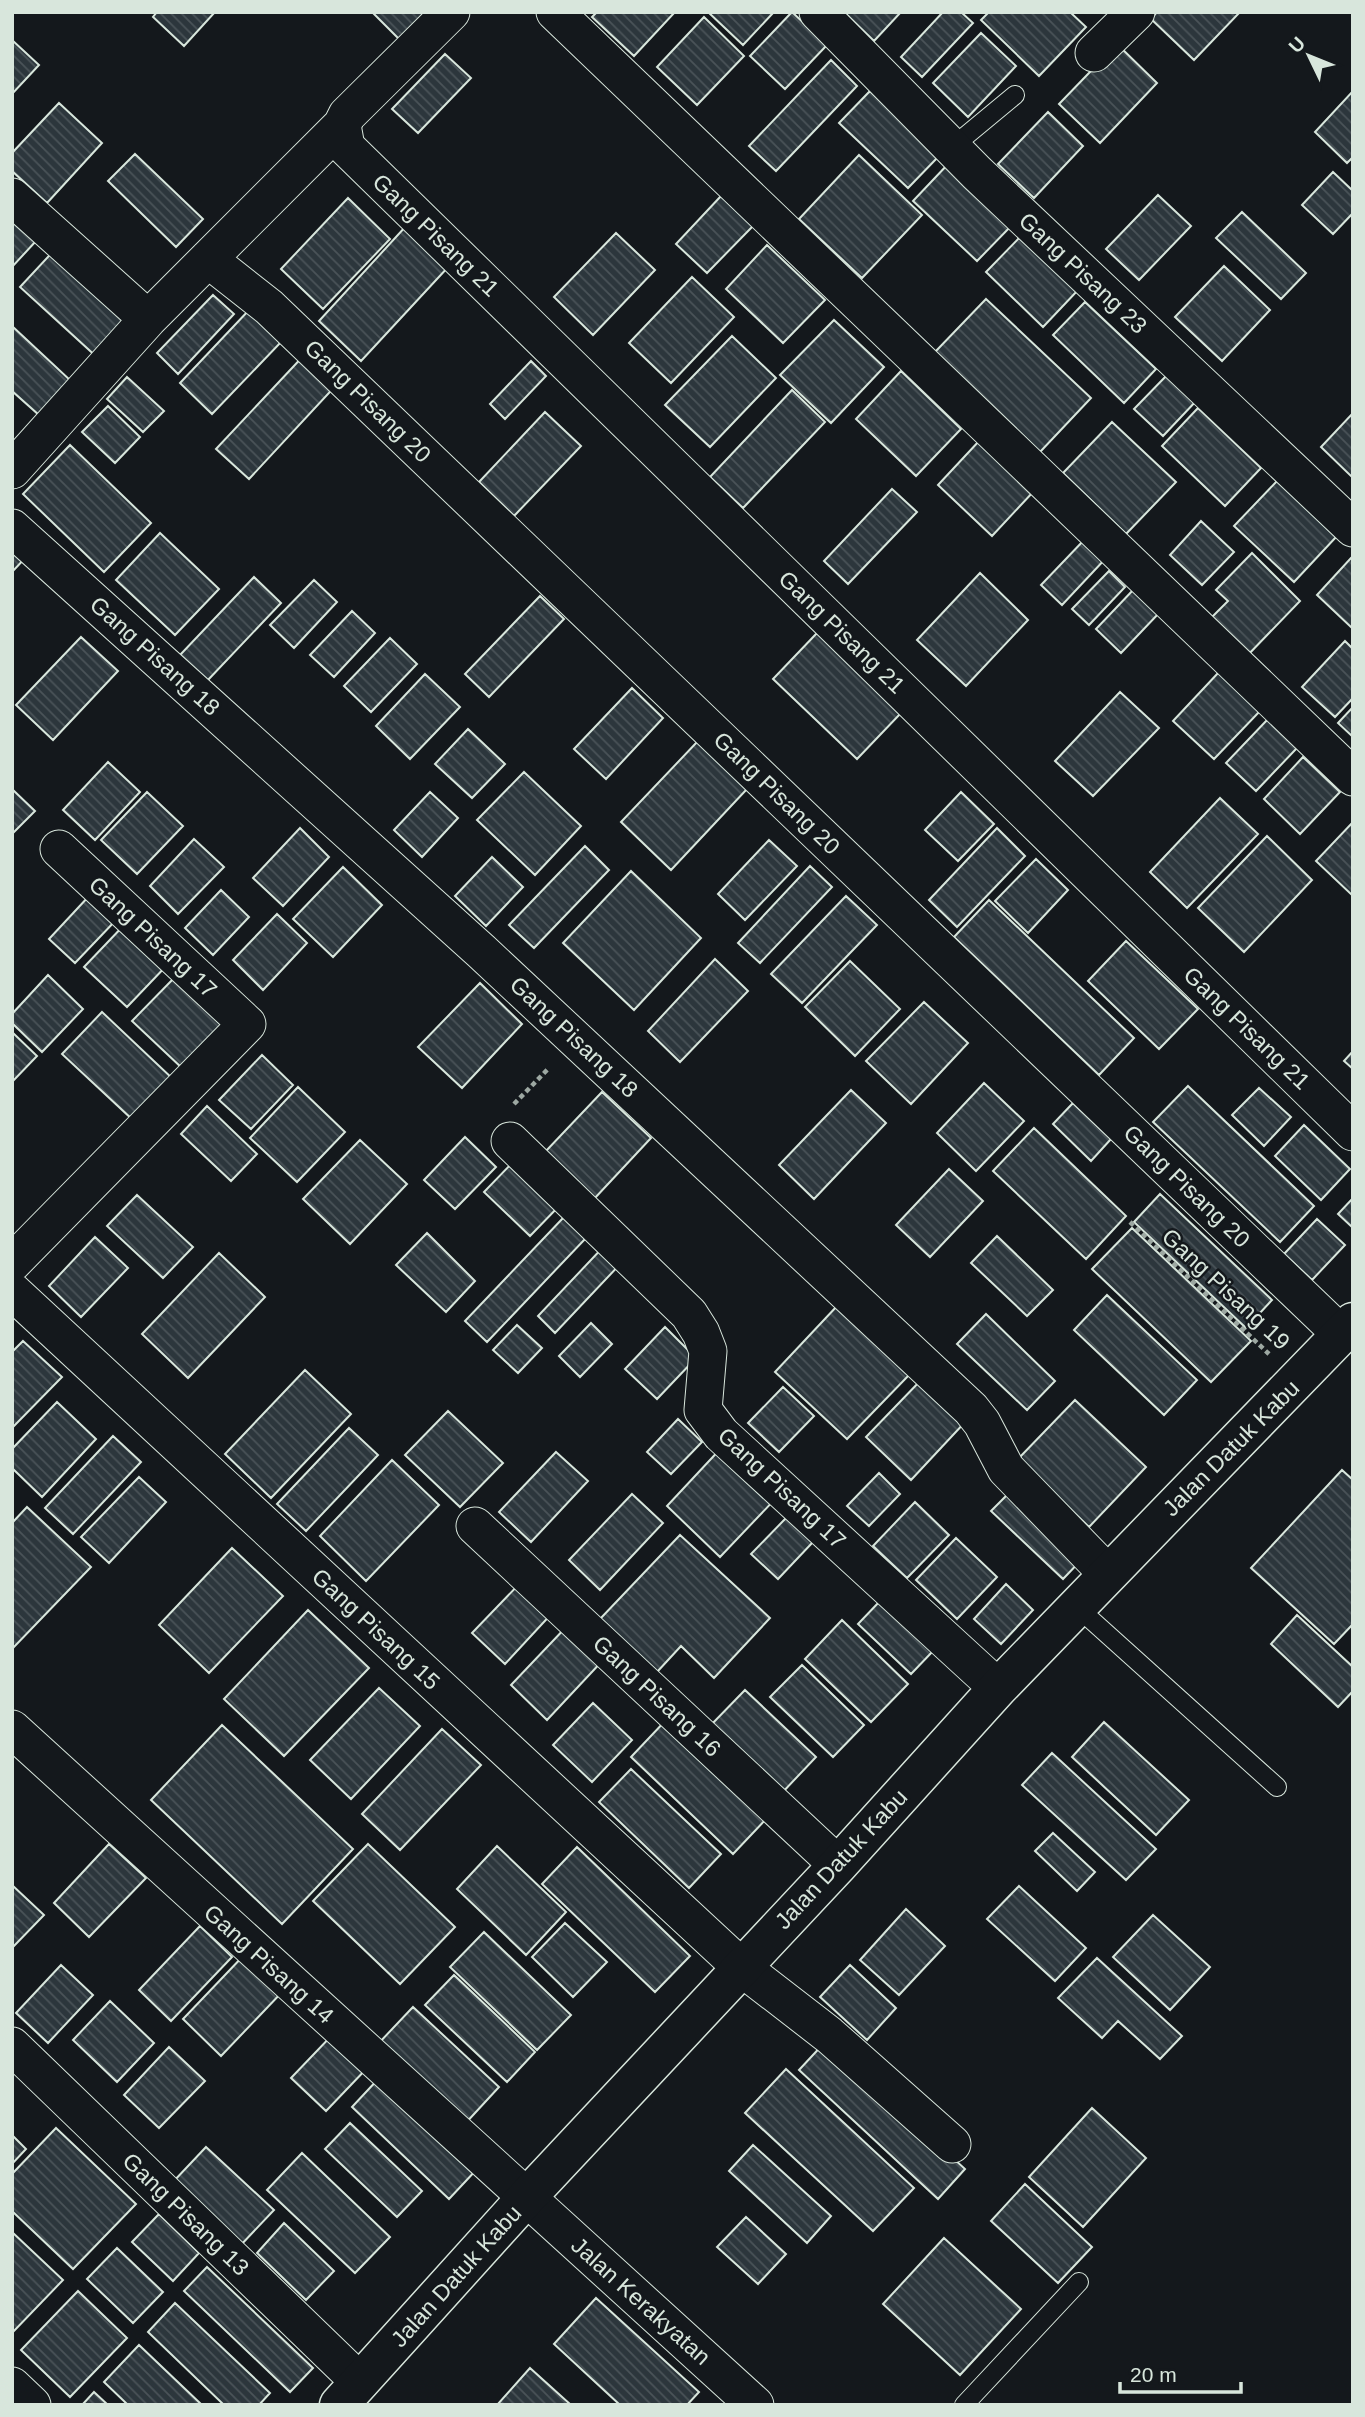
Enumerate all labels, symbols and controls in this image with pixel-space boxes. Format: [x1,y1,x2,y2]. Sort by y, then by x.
north arrow [1274,21,1344,91]
text: U [1285,33,1309,57]
street label: Gang Pisang 21 [368,168,504,302]
street label: Gang Pisang 23 [1014,207,1152,339]
street label: Gang Pisang 20 [300,334,436,468]
street label: Gang Pisang 21 [774,565,910,699]
street label: Gang Pisang 18 [85,591,225,721]
street label: Gang Pisang 20 [709,726,845,860]
street label: Gang Pisang 17 [84,871,222,1003]
street label: Gang Pisang 21 [1179,961,1315,1095]
street label: Gang Pisang 18 [505,971,643,1103]
street label: Gang Pisang 20 [1119,1119,1255,1253]
street label: Gang Pisang 19 [1157,1223,1295,1355]
street label: Jalan Datuk Kabu [1158,1375,1304,1521]
street label: Gang Pisang 17 [713,1422,851,1554]
street label: Gang Pisang 15 [307,1563,445,1695]
street label: Gang Pisang 16 [588,1630,726,1762]
street label: Jalan Datuk Kabu [770,1784,912,1934]
street label: Gang Pisang 14 [199,1899,339,2029]
street label: Gang Pisang 13 [118,2147,254,2281]
street label: Jalan Datuk Kabu [386,2200,526,2352]
street label: Jalan Kerakyatan [566,2232,716,2370]
scale bar [1120,2350,1241,2394]
text: 20 m [1130,2363,1177,2386]

